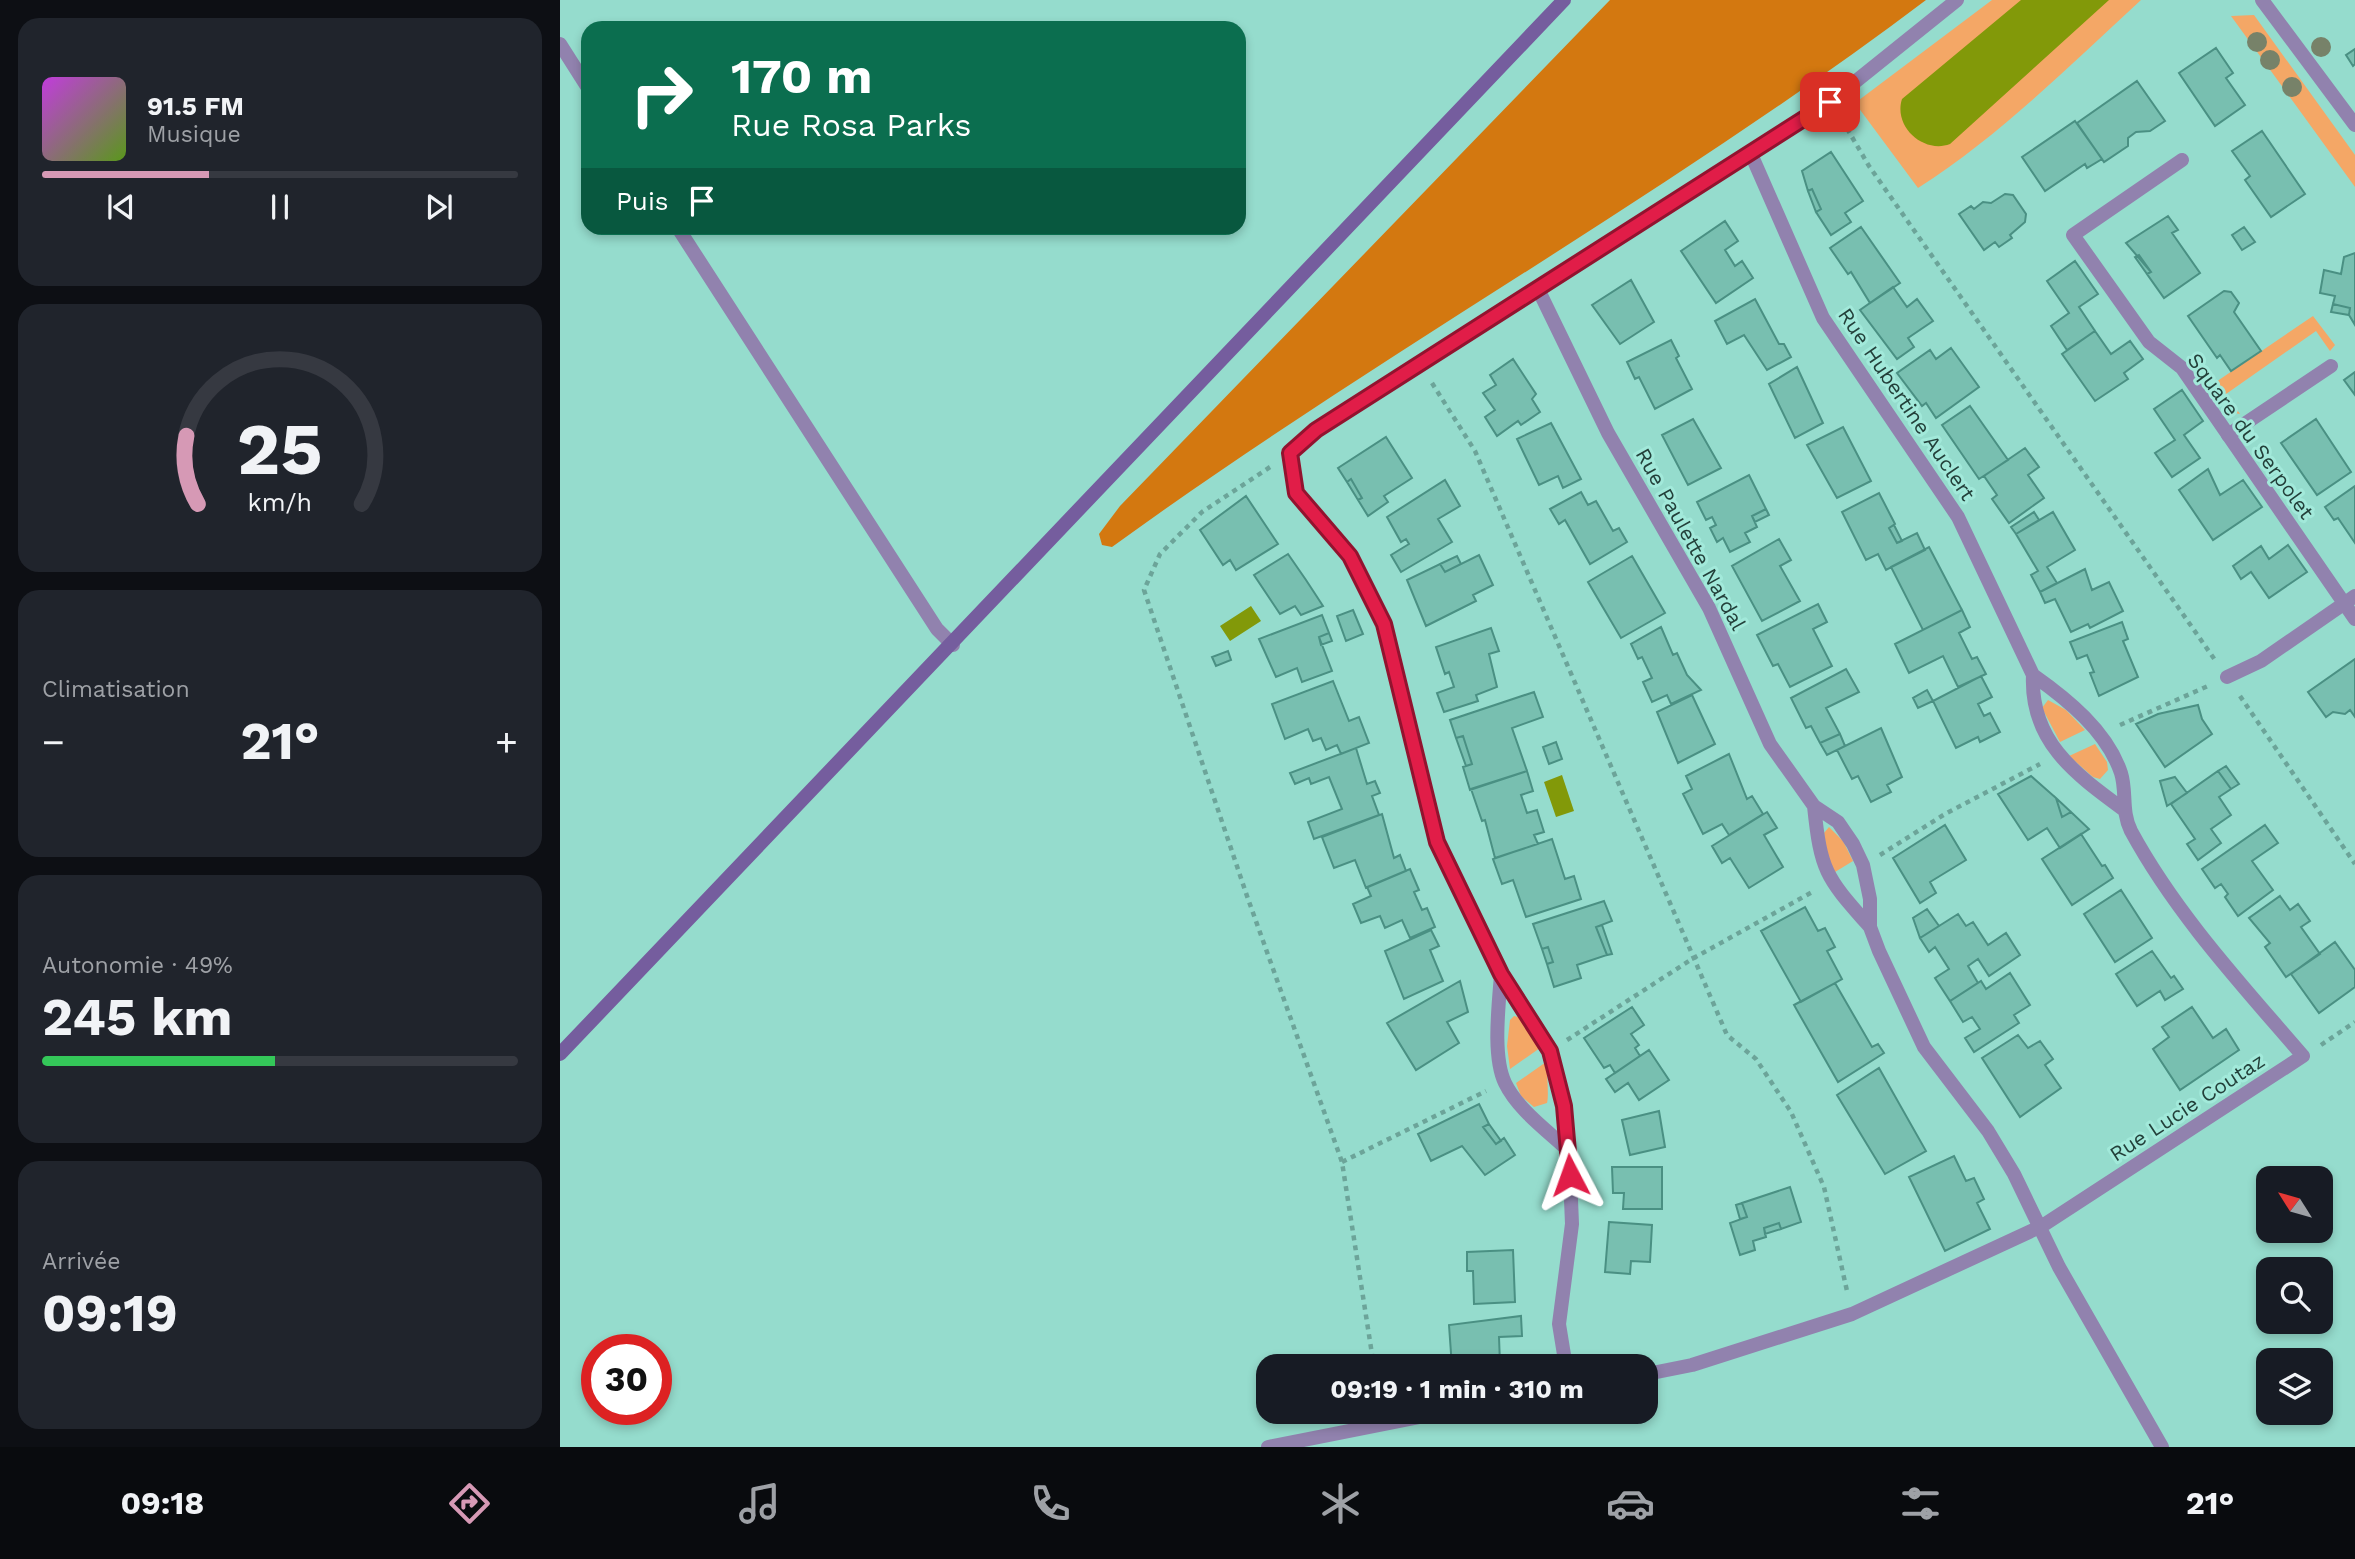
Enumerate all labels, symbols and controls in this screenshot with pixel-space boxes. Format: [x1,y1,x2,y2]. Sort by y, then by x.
text: 170 m [731,47,872,105]
icon: right [616,49,707,140]
pin [1800,72,1860,132]
icon: arrive [1811,83,1849,121]
text: 91.5 FM [147,91,244,121]
text: Rue Rosa Parks [731,106,971,144]
text: Musique [147,121,241,148]
icon: arrive [683,182,721,220]
text: Puis [616,186,669,216]
icon: previous [102,188,140,226]
icon: pause [261,188,299,226]
icon: next [420,188,458,226]
street label: Rue Hubertine Auclert [1833,303,1981,505]
street label: Square du Serpolet [2182,348,2320,524]
text: 25 [237,406,323,492]
street label: Rue Paulette Nardal [1631,444,1752,635]
text: km/h [248,487,312,516]
text: Climatisation [42,676,190,703]
text: 21° [240,711,320,772]
text: − [42,720,65,764]
text: + [495,720,518,764]
text: Autonomie · 49% [42,952,233,979]
text: 245 km [42,987,232,1048]
street label: Rue Lucie Coutaz [2105,1048,2269,1166]
position arrow [1533,1138,1607,1212]
north arrow [2256,1166,2333,1242]
map controls [2256,1166,2333,1425]
text: Arrivée [42,1248,121,1275]
button: search [2256,1257,2333,1334]
text: 09:19 [42,1283,178,1344]
speed limit sign: 30 [581,1334,672,1425]
button: layers [2256,1348,2333,1425]
text: 09:19 · 1 min · 310 m [1330,1374,1584,1404]
icon: directions [445,1479,494,1528]
icon: music [735,1479,784,1528]
icon: phone [1026,1479,1075,1528]
icon: climate [1316,1479,1365,1528]
icon: car [1606,1479,1655,1528]
icon: filters [1896,1479,1945,1528]
text: 09:18 [121,1484,204,1522]
text: 21° [2186,1484,2234,1522]

